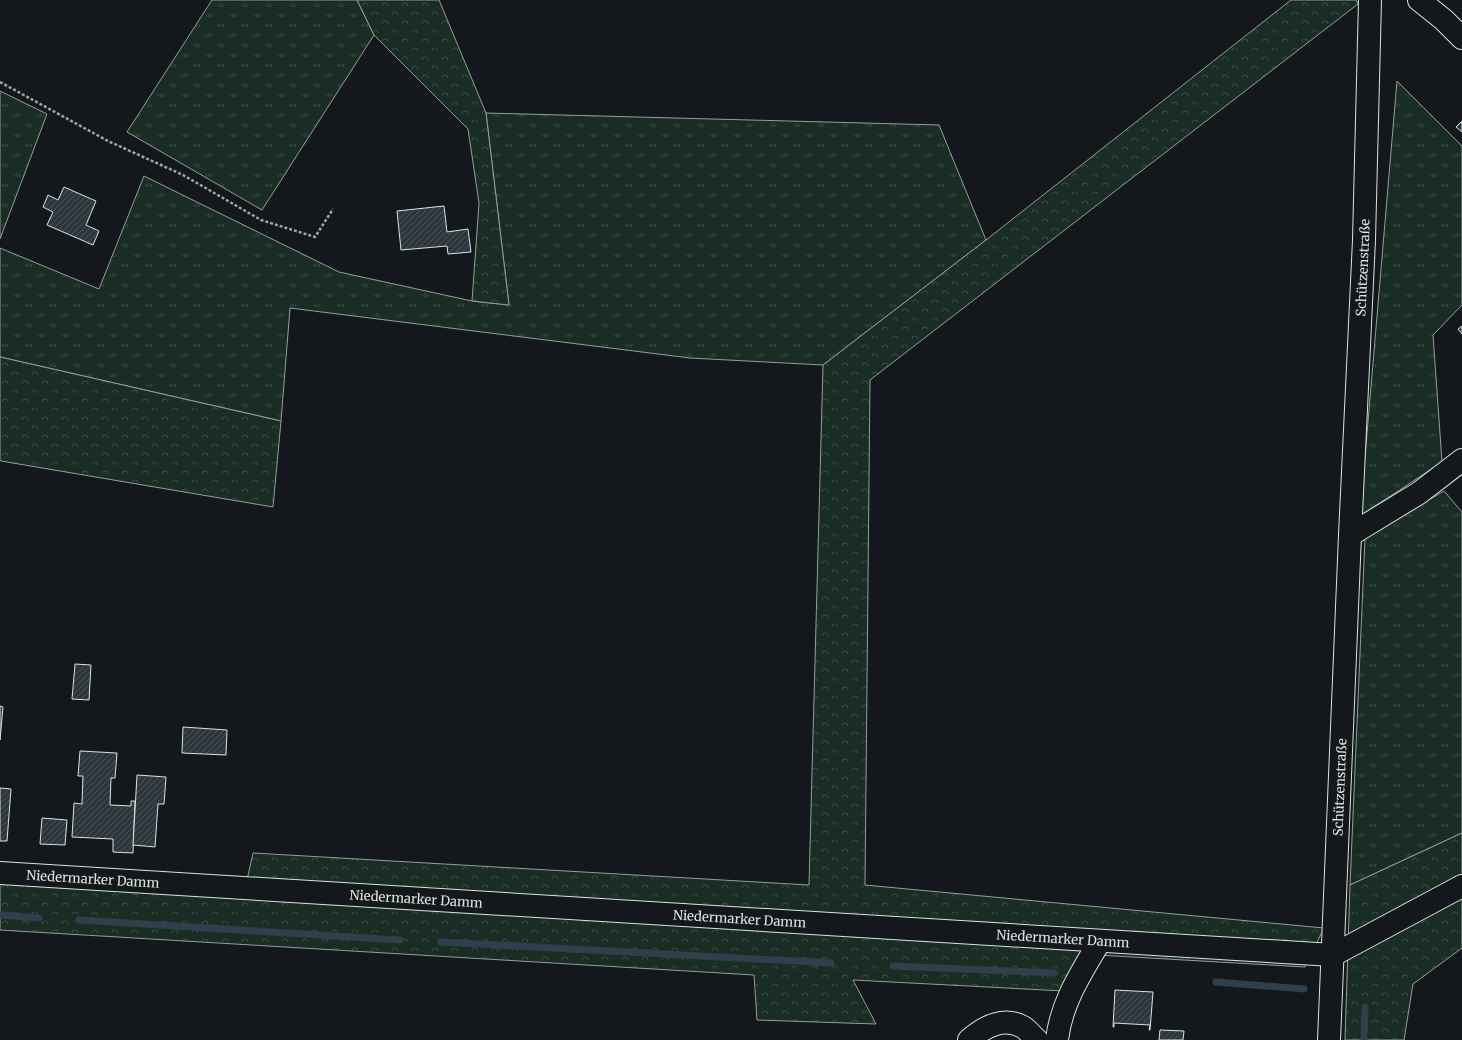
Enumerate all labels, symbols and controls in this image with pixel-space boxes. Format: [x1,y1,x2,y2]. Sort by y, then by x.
street label: Schützenstraße [1352,218,1373,317]
street label: Schützenstraße [1329,738,1350,836]
street label: Niedermarker Damm [26,866,160,891]
street label: Niedermarker Damm [349,886,483,911]
street label: Niedermarker Damm [673,906,807,931]
street label: Niedermarker Damm [996,926,1130,951]

